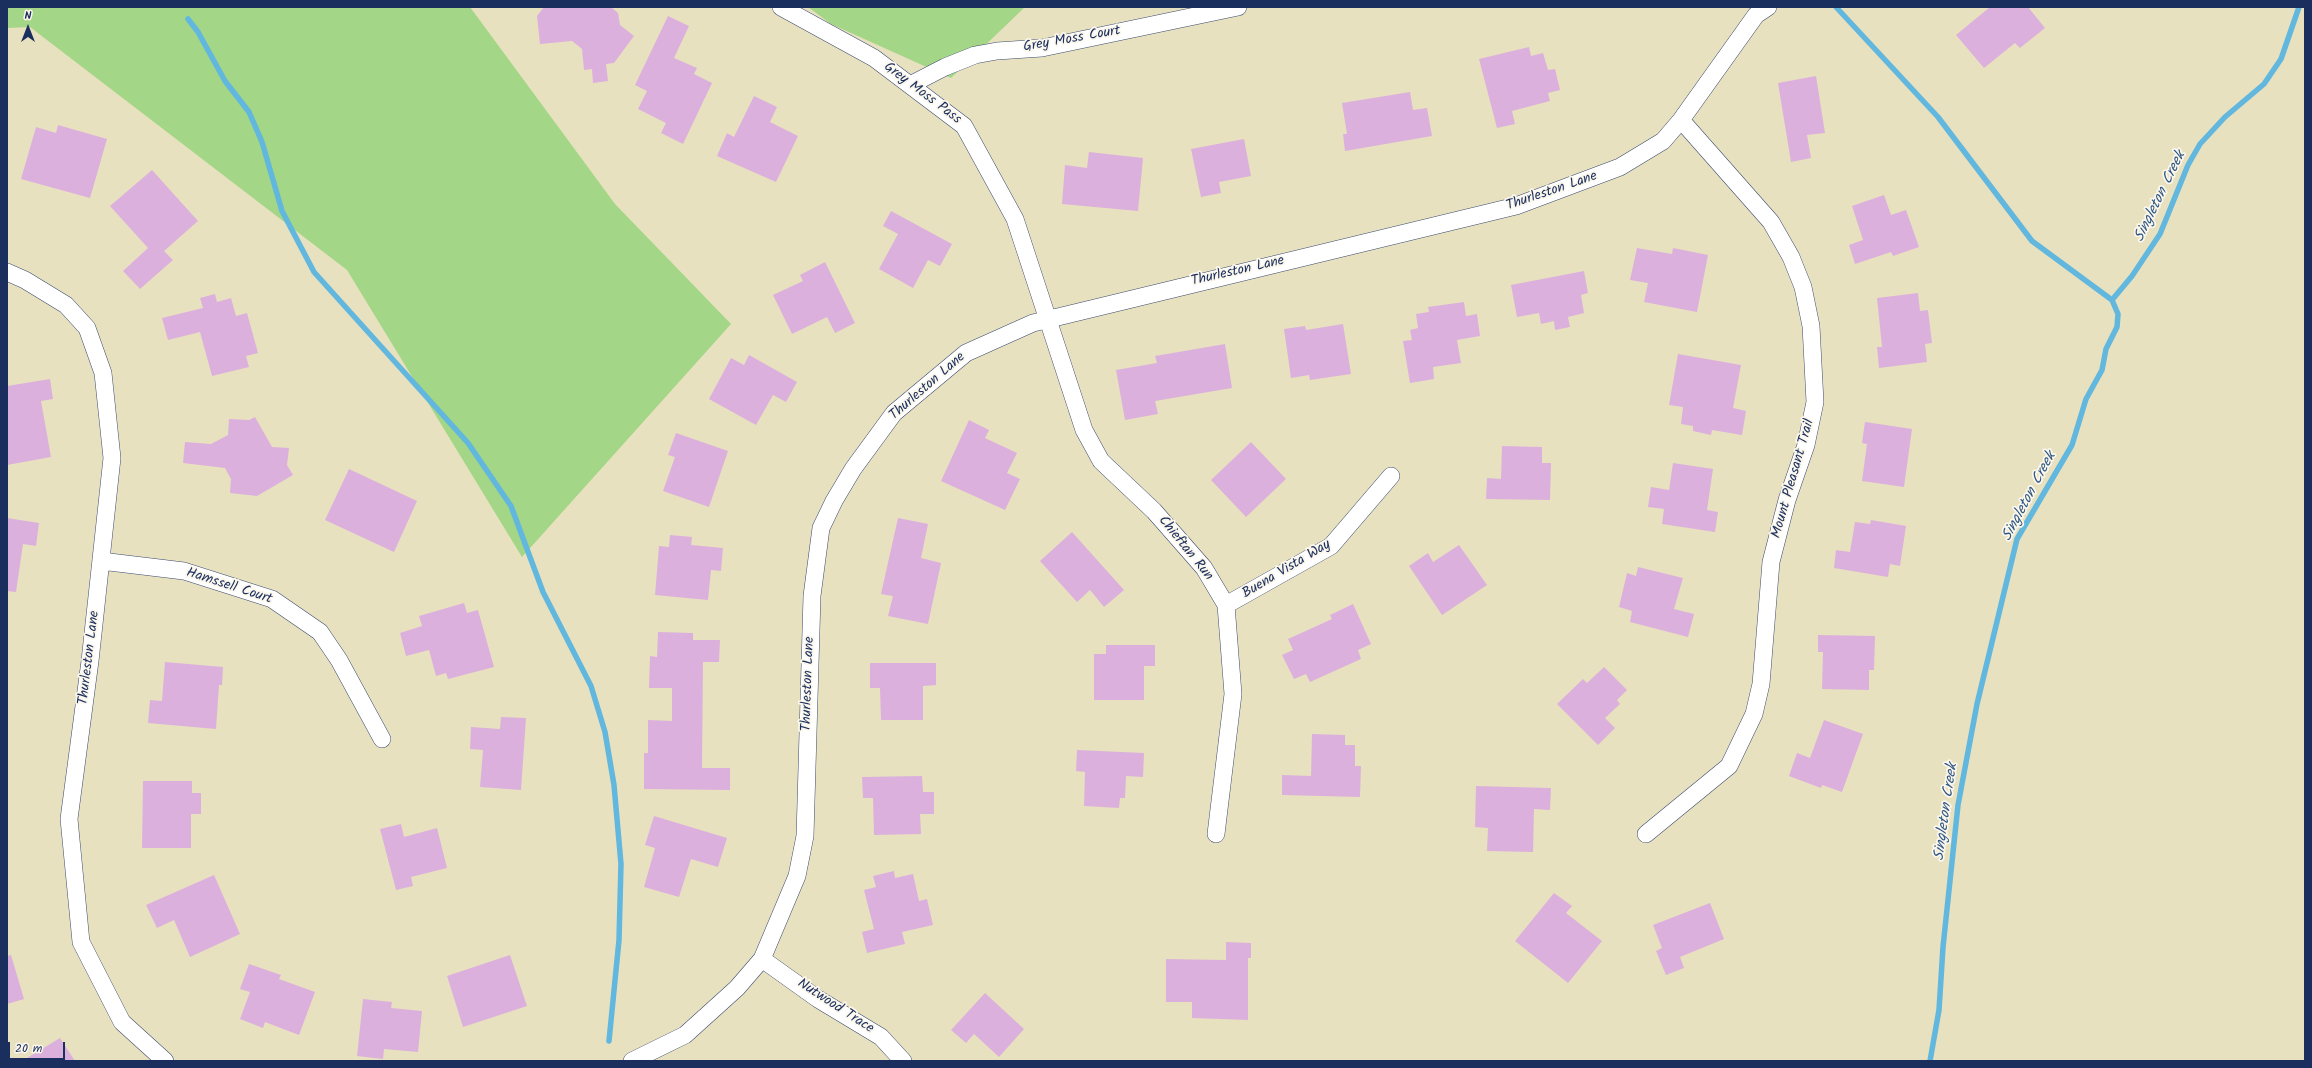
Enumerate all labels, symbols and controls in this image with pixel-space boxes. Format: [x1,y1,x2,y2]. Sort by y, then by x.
text: N [25,7,31,25]
north arrow [8,8,48,48]
street label: Grey Moss Court [1022,23,1122,57]
street label: Grey Moss Pass [880,59,964,129]
water label: Singleton Creek [2131,149,2191,245]
street label: Thurleston Lane [1504,169,1600,215]
street label: Thurleston Lane [1190,253,1286,291]
street label: Thurleston Lane [887,350,969,424]
street label: Mount Pleasant Trail [1769,418,1819,540]
water label: Singleton Creek [1999,449,2061,545]
street label: Chieftan Run [1154,513,1216,585]
street label: Buena Vista Way [1240,537,1334,603]
street label: Hamssell Court [184,565,274,609]
street label: Thurleston Lane [76,610,104,706]
street label: Thurleston Lane [799,636,819,732]
water label: Singleton Creek [1931,762,1963,862]
street label: Nutwood Trace [794,976,876,1038]
scale bar [10,1034,67,1060]
text: 20 m [15,1039,42,1058]

